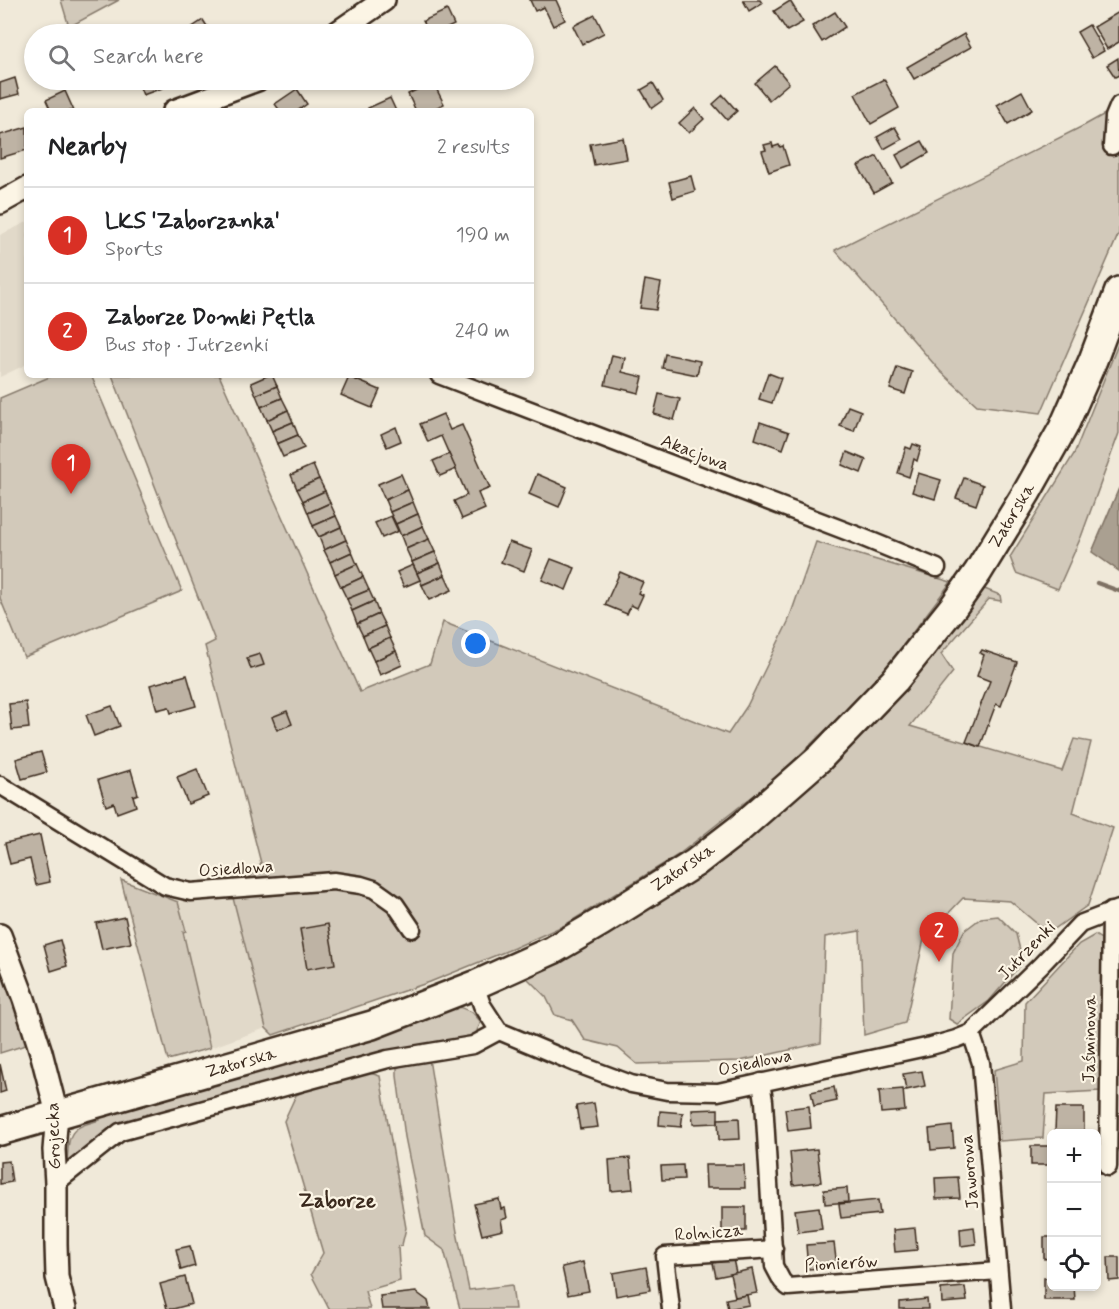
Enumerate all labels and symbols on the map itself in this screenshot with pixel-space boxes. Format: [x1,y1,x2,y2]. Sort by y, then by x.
street label: Akacjowa [657,429,733,477]
pin: 1 [52,444,90,494]
street label: Zatorska [983,479,1041,553]
your location [461,629,490,658]
street label: Zatorska [646,838,720,898]
street label: Osiedlowa [198,854,274,884]
pin: 2 [920,912,958,962]
street label: Jutrzenki [993,916,1061,986]
street label: Jaśminowa [1077,995,1103,1083]
street label: Zatorska [203,1041,279,1085]
street label: Osiedlowa [716,1043,794,1083]
street label: Grojecka [41,1102,67,1170]
street label: Jaworowa [955,1134,985,1210]
district label: Zaborze [298,1187,376,1215]
street label: Rolnicza [674,1219,744,1247]
street label: Pionierów [804,1249,878,1279]

